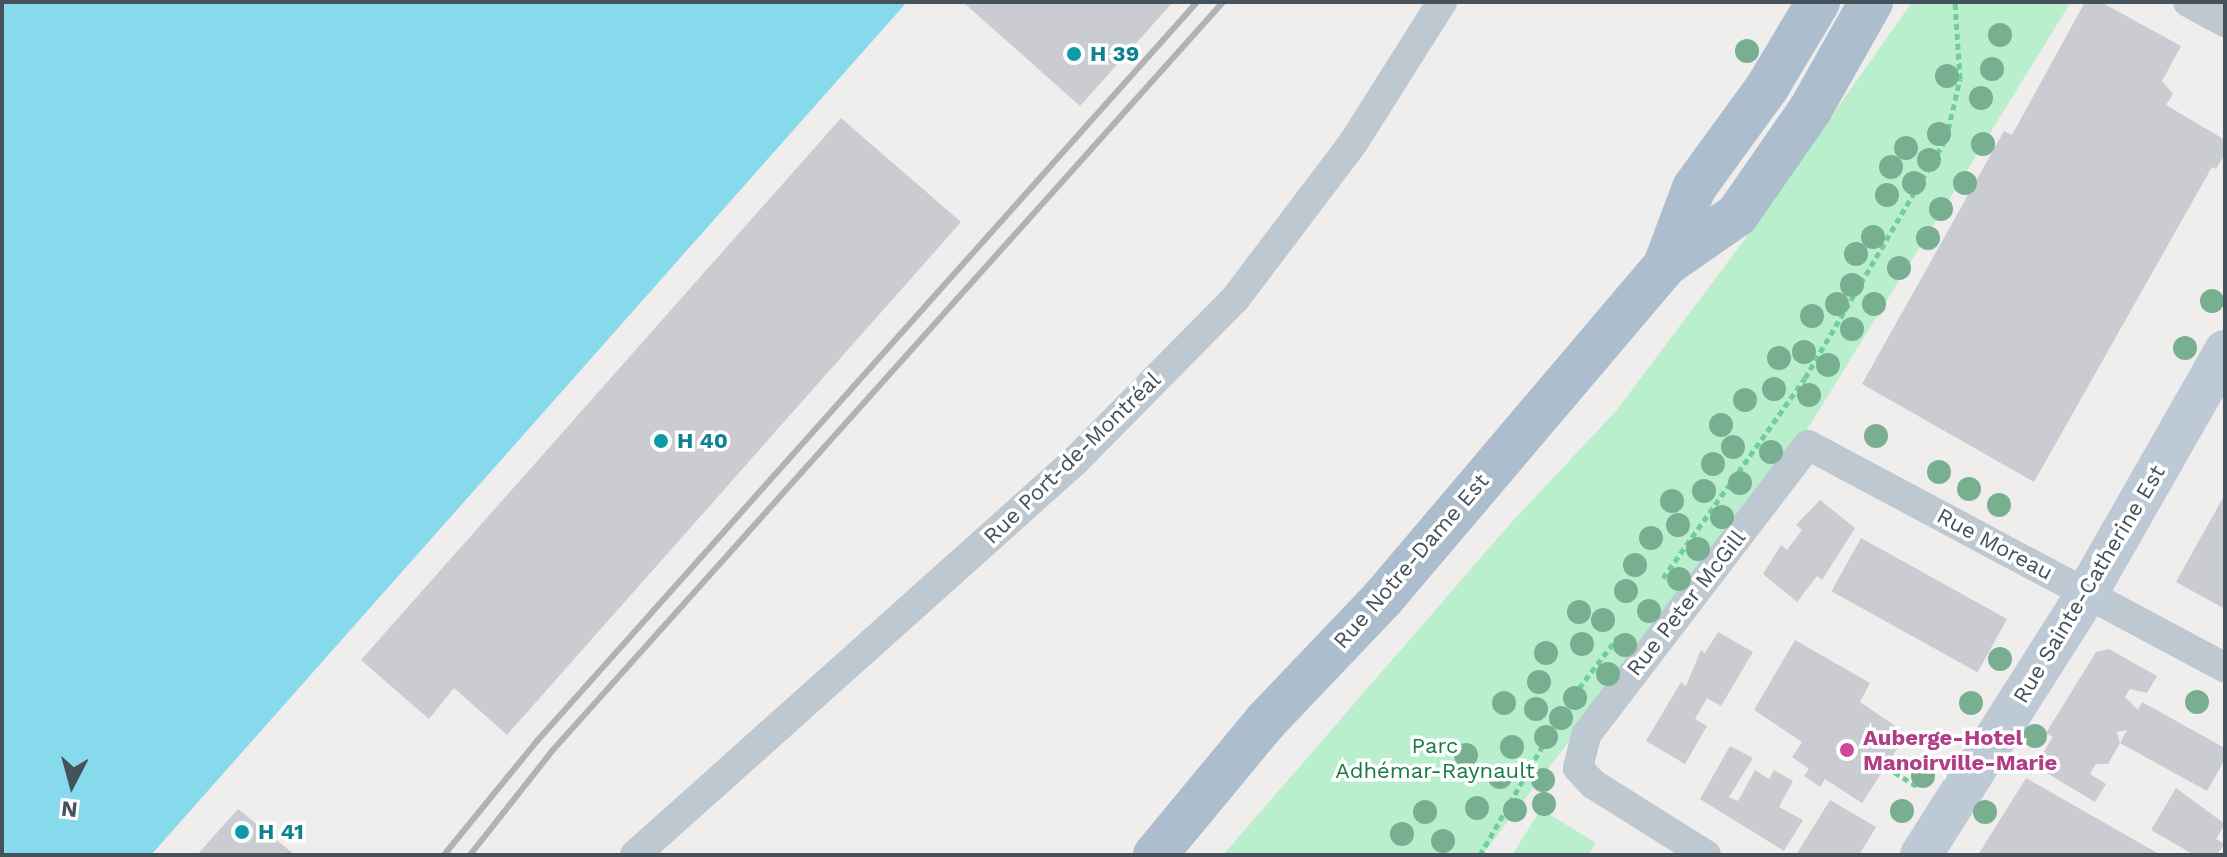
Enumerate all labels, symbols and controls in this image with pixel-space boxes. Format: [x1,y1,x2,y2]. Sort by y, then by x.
place label: H 39 [1090,41,1139,67]
marker: H 39 [1065,45,1083,63]
street label: Rue Port-de-Montréal [978,367,1166,549]
place label: H 40 [677,428,728,454]
marker: H 40 [652,432,670,450]
street label: Rue Sainte-Catherine Est [2007,460,2171,708]
street label: Rue Notre-Dame Est [1328,468,1494,654]
street label: Rue Moreau [1933,502,2057,586]
street label: Rue Peter McGill [1621,525,1751,681]
place label: Auberge-Hotel Manoirville-Marie [1863,724,2057,776]
park label: Parc Adhémar-Raynault [1335,732,1535,784]
marker: Auberge-Hotel Manoirville-Marie [1838,741,1856,759]
north arrow [32,745,112,825]
text: N [60,796,79,823]
place label: H 41 [258,819,304,845]
marker: H 41 [233,823,251,841]

